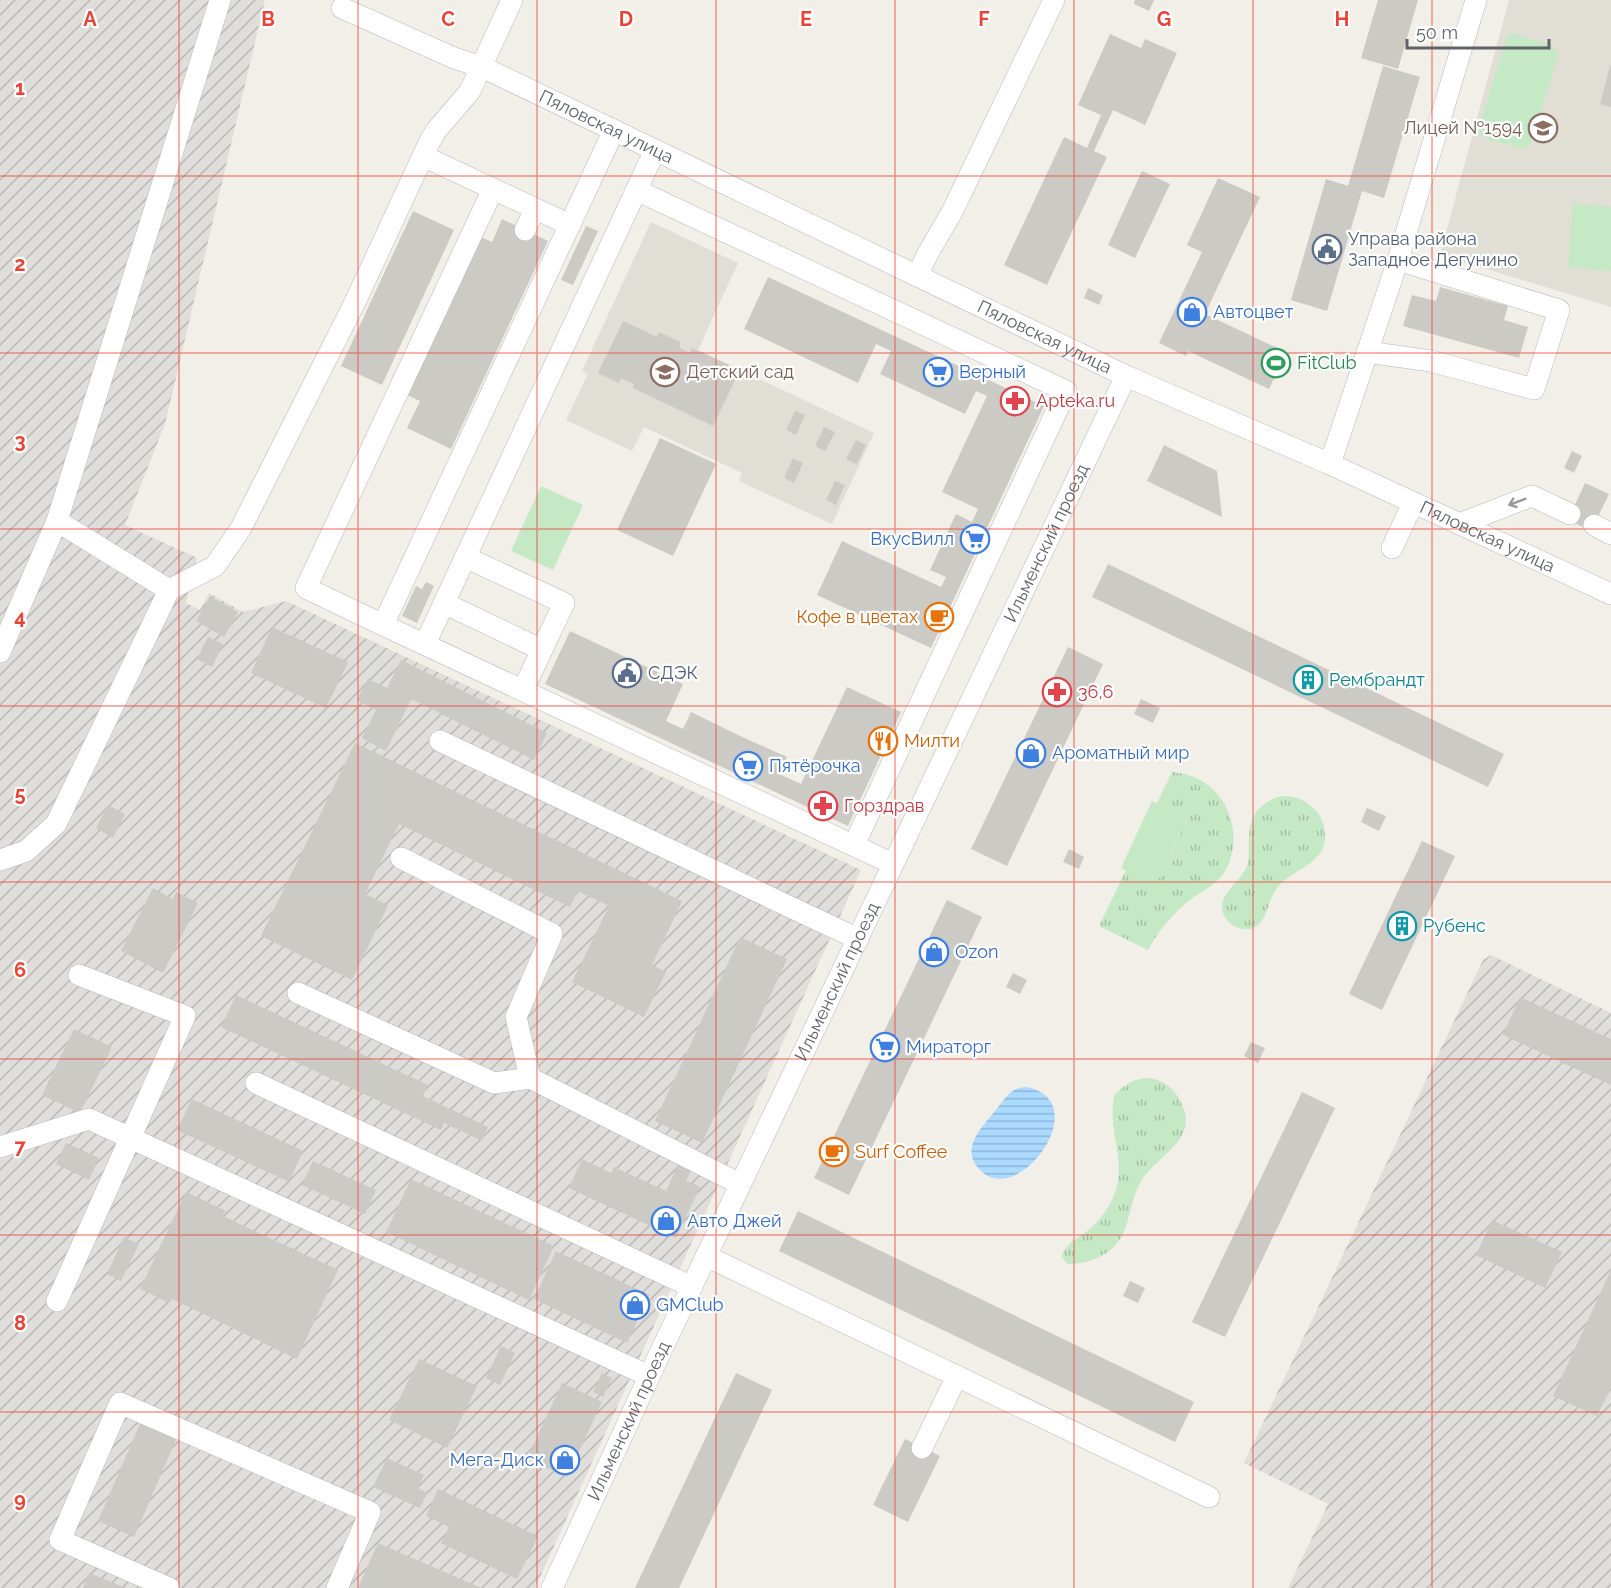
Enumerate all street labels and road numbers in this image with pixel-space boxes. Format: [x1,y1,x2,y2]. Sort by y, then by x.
street label: Пяловская улица [536,85,677,167]
street label: Пяловская улица [974,295,1115,378]
street label: Ильменский проезд [999,460,1093,625]
street label: Пяловская улица [1417,496,1558,577]
street label: Ильменский проезд [790,899,883,1064]
street label: Ильменский проезд [583,1338,674,1504]

